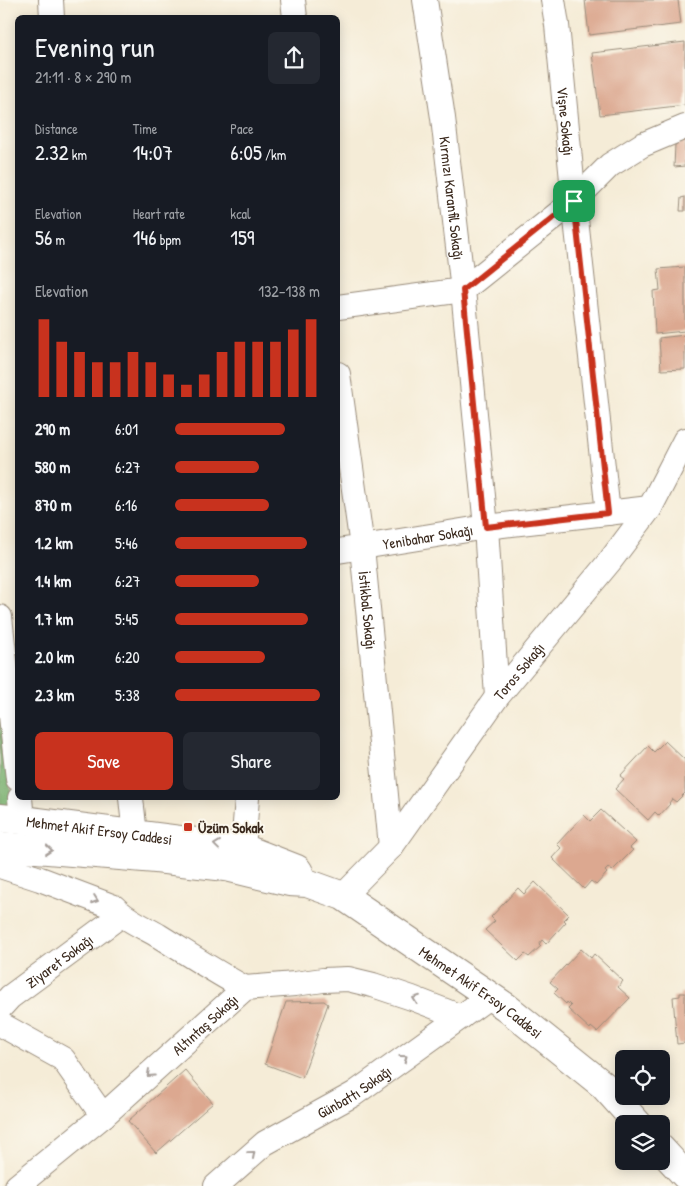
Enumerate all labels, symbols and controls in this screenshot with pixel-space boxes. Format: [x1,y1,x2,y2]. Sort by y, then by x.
text: Evening run [35,28,155,66]
button: share [268,32,320,84]
text: 21:11 · 8 × 290 m [35,66,131,88]
street label: Vişne Sokağı [553,86,580,157]
text: Distance [35,119,78,138]
text: Time [133,119,157,138]
text: Pace [230,119,254,138]
street label: Kırmızı Karanfil Sokağı [435,135,470,261]
text: 2.32 [35,138,69,167]
text: 14:07 [133,138,173,167]
text: 6:05 [230,138,262,167]
text: km [69,145,87,164]
text: /km [262,145,286,164]
pin [553,180,595,222]
icon: arrive [560,187,588,215]
text: Elevation [35,204,82,223]
text: Heart rate [133,204,185,223]
text: kcal [230,204,251,223]
text: 56 [35,223,52,252]
text: 146 [133,223,157,252]
text: 159 [230,223,255,252]
text: m [52,230,65,249]
text: bpm [157,230,181,249]
text: Elevation [35,280,88,302]
text: 132–138 m [258,280,320,302]
text: 290 m [35,418,70,440]
text: 6:01 [115,418,138,440]
text: 580 m [35,456,70,478]
text: 6:27 [115,456,141,478]
text: 870 m [35,494,72,516]
text: 6:16 [115,494,137,516]
street label: Yenibahar Sokağı [381,519,475,554]
text: 1.2 km [35,532,73,554]
text: 5:46 [115,532,138,554]
text: 1.4 km [35,570,71,592]
text: 6:27 [115,570,141,592]
street label: İstikbal Sokağı [354,570,382,650]
text: 1.7 km [35,608,73,630]
text: 5:45 [115,608,138,630]
street label: Toros Sokağı [488,638,549,704]
text: 2.0 km [35,646,74,668]
text: 6:20 [115,646,140,668]
text: 2.3 km [35,684,74,706]
text: 5:38 [115,684,140,706]
button: Save [35,732,173,790]
button: Share [183,732,320,790]
street label: Mehmet Akif Ersoy Caddesi [25,810,173,849]
place label: Üzüm Sokak [198,817,264,838]
marker: Üzüm Sokak [182,821,194,833]
one-way arrow [212,840,220,851]
one-way arrow [45,844,53,855]
one-way arrow [91,894,99,904]
street label: Ziyaret Sokağı [21,929,97,993]
street label: Mehmet Akif Ersoy Caddesi [415,941,547,1043]
street label: Altıntaş Sokağı [167,989,242,1059]
one-way arrow [412,995,420,1005]
map controls [615,1050,670,1170]
button: locate [615,1050,670,1105]
one-way arrow [398,1055,408,1064]
street label: Günbattı Sokağı [313,1060,395,1123]
one-way arrow [146,1068,155,1077]
button: layers [615,1115,670,1170]
one-way arrow [247,1151,256,1160]

